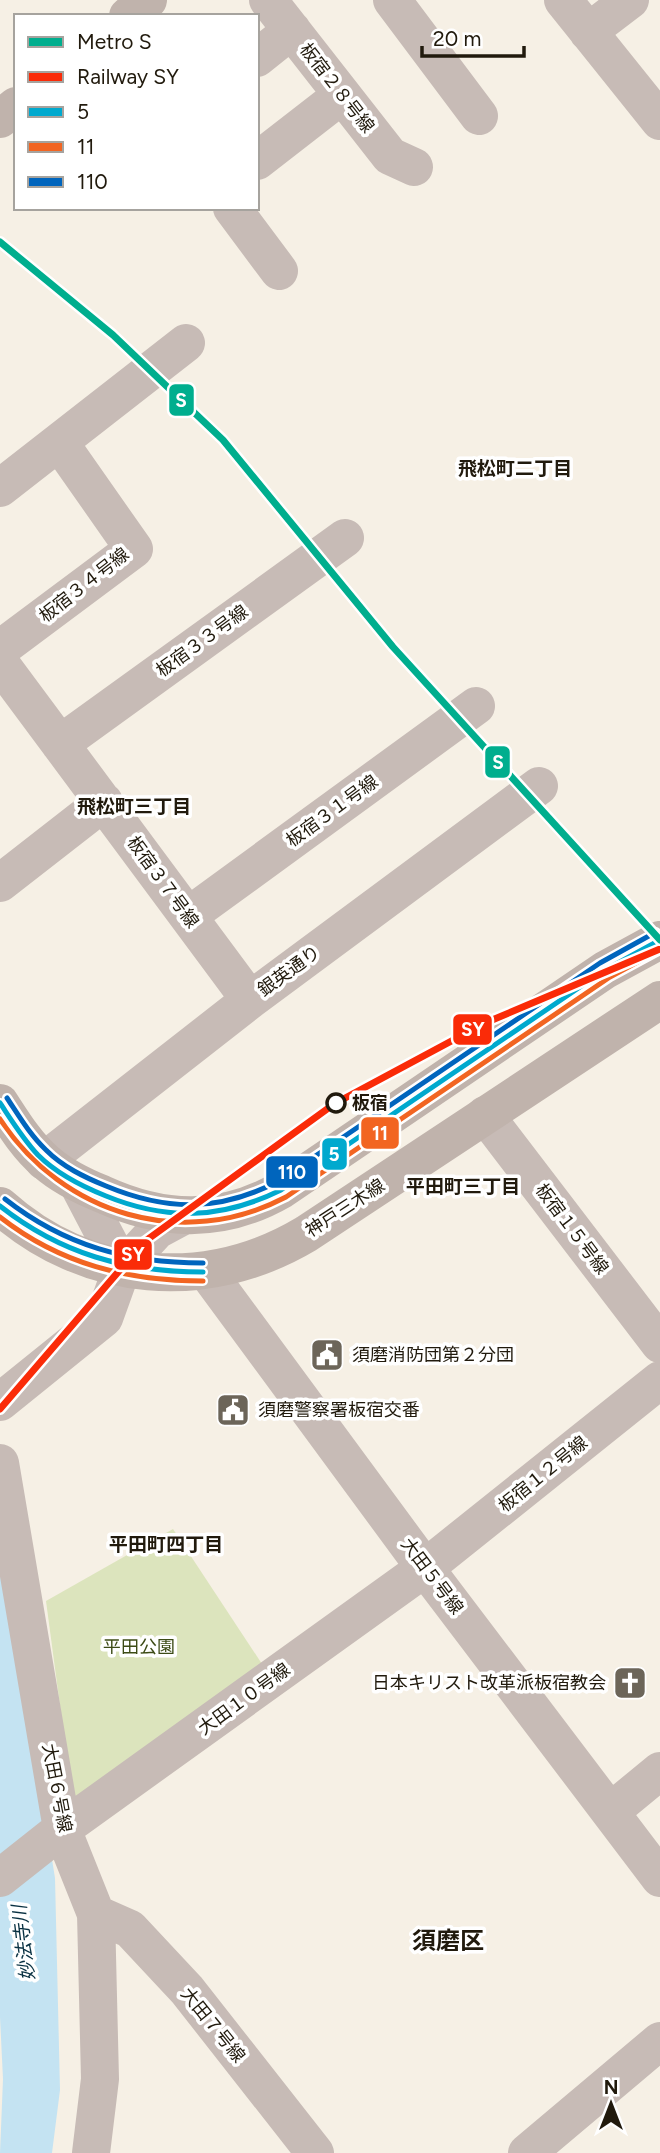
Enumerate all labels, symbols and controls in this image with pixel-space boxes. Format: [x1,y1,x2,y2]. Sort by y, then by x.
legend [14,14,259,210]
scale bar [422,14,524,58]
text: 20 m [433,26,481,51]
text: Metro S [77,29,152,54]
street label: 板宿２８号線 [295,39,379,137]
text: Railway SY [77,64,179,89]
text: 5 [77,99,89,124]
text: 11 [77,134,94,159]
text: 110 [77,169,108,194]
line badge: S [168,383,195,417]
text: S [175,389,187,412]
district label: 飛松町二丁目 [458,457,572,480]
street label: 板宿３４号線 [35,543,133,627]
street label: 板宿３３号線 [152,600,252,682]
line badge: S [484,745,511,779]
text: S [492,751,504,774]
street label: 板宿３１号線 [282,770,382,852]
district label: 飛松町三丁目 [77,795,191,818]
street label: 板宿３７号線 [122,832,204,932]
street label: 銀英通り [253,941,325,1001]
line badge: SY [452,1013,493,1046]
text: SY [461,1018,486,1041]
place label: 板宿 [352,1092,388,1114]
marker: 板宿 [326,1093,346,1113]
line badge: 11 [360,1116,400,1150]
text: 11 [372,1122,388,1145]
line badge: 5 [321,1137,348,1171]
text: 5 [328,1143,340,1166]
line badge: 110 [265,1155,319,1189]
text: 110 [278,1161,306,1184]
street label: 神戸三木線 [301,1174,389,1242]
district label: 平田町三丁目 [406,1175,520,1198]
street label: 板宿１５号線 [531,1179,613,1279]
line badge: SY [113,1238,153,1271]
text: SY [121,1243,146,1266]
public building icon: 須磨消防団第２分団 [308,1336,346,1374]
place label: 須磨消防団第２分団 [352,1344,514,1366]
public building icon: 須磨警察署板宿交番 [214,1391,252,1429]
place label: 須磨警察署板宿交番 [258,1399,420,1421]
street label: 板宿１２号線 [494,1431,592,1517]
district label: 平田町四丁目 [109,1533,223,1556]
street label: 大田５号線 [396,1533,468,1619]
park label: 平田公園 [103,1636,175,1658]
street label: 大田１０号線 [194,1658,294,1740]
church icon: 日本キリスト改革派板宿教会 [611,1664,649,1702]
place label: 日本キリスト改革派板宿教会 [372,1672,606,1694]
street label: 大田６号線 [38,1742,76,1834]
water label: 妙法寺川 [7,1902,40,1982]
district label: 須磨区 [412,1926,484,1955]
street label: 大田７号線 [176,1983,250,2067]
north arrow [576,2069,646,2139]
text: N [604,2076,618,2099]

